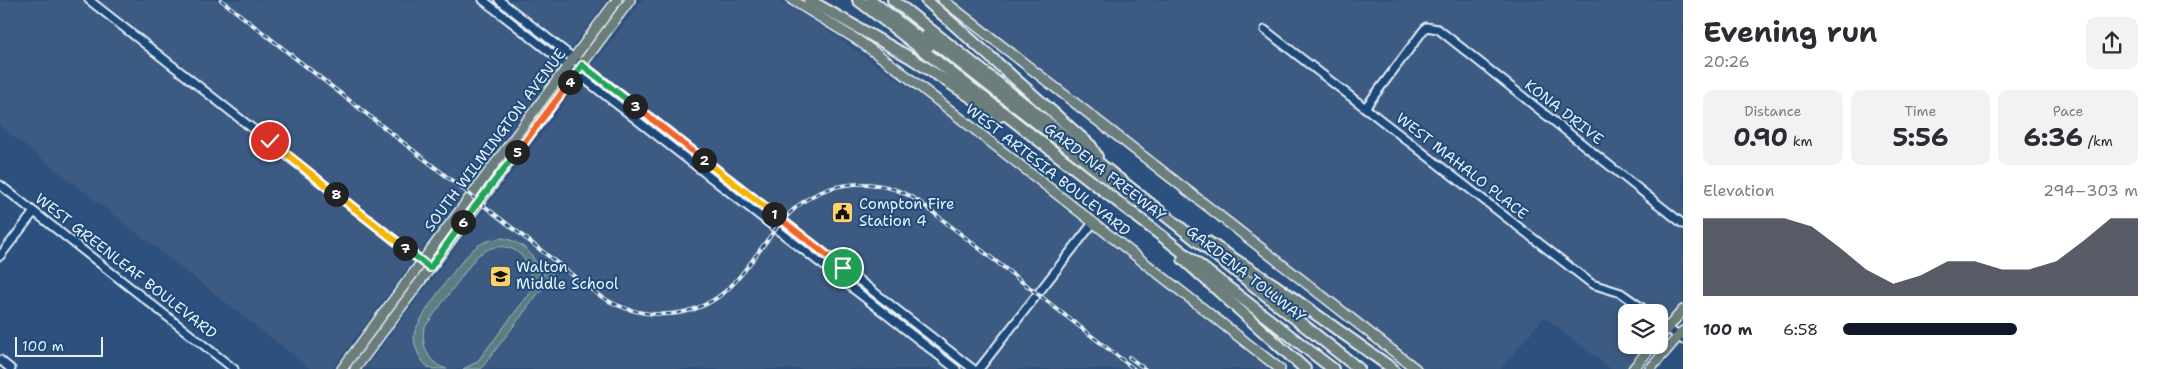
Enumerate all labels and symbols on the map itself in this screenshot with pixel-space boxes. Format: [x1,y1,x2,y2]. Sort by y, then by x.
street label: SOUTH WILMINGTON AVENUE [420,45,570,235]
pin: 4 [558,70,582,94]
street label: KONA DRIVE [1520,75,1608,149]
pin: 3 [622,94,648,118]
street label: WEST ARTESIA BOULEVARD [961,99,1135,241]
street label: WEST MAHALO PLACE [1392,108,1532,224]
street label: GARDENA FREEWAY [1040,118,1170,226]
pin [249,120,291,162]
pin: 5 [504,140,530,164]
pin: 2 [692,148,716,172]
pin: 8 [324,182,348,206]
street label: WEST GREENLEAF BOULEVARD [31,189,221,343]
place label: Compton Fire Station 4 [859,194,955,231]
public building icon: Compton Fire Station 4 [831,201,855,225]
pin: 1 [762,202,786,226]
pin: 6 [450,210,476,234]
street label: GARDENA TOLLWAY [1182,221,1310,327]
pin: 7 [392,236,418,260]
pin [822,247,864,289]
place label: Walton Middle School [516,257,619,294]
school or university icon: Walton Middle School [488,264,512,288]
scale bar [15,334,102,357]

